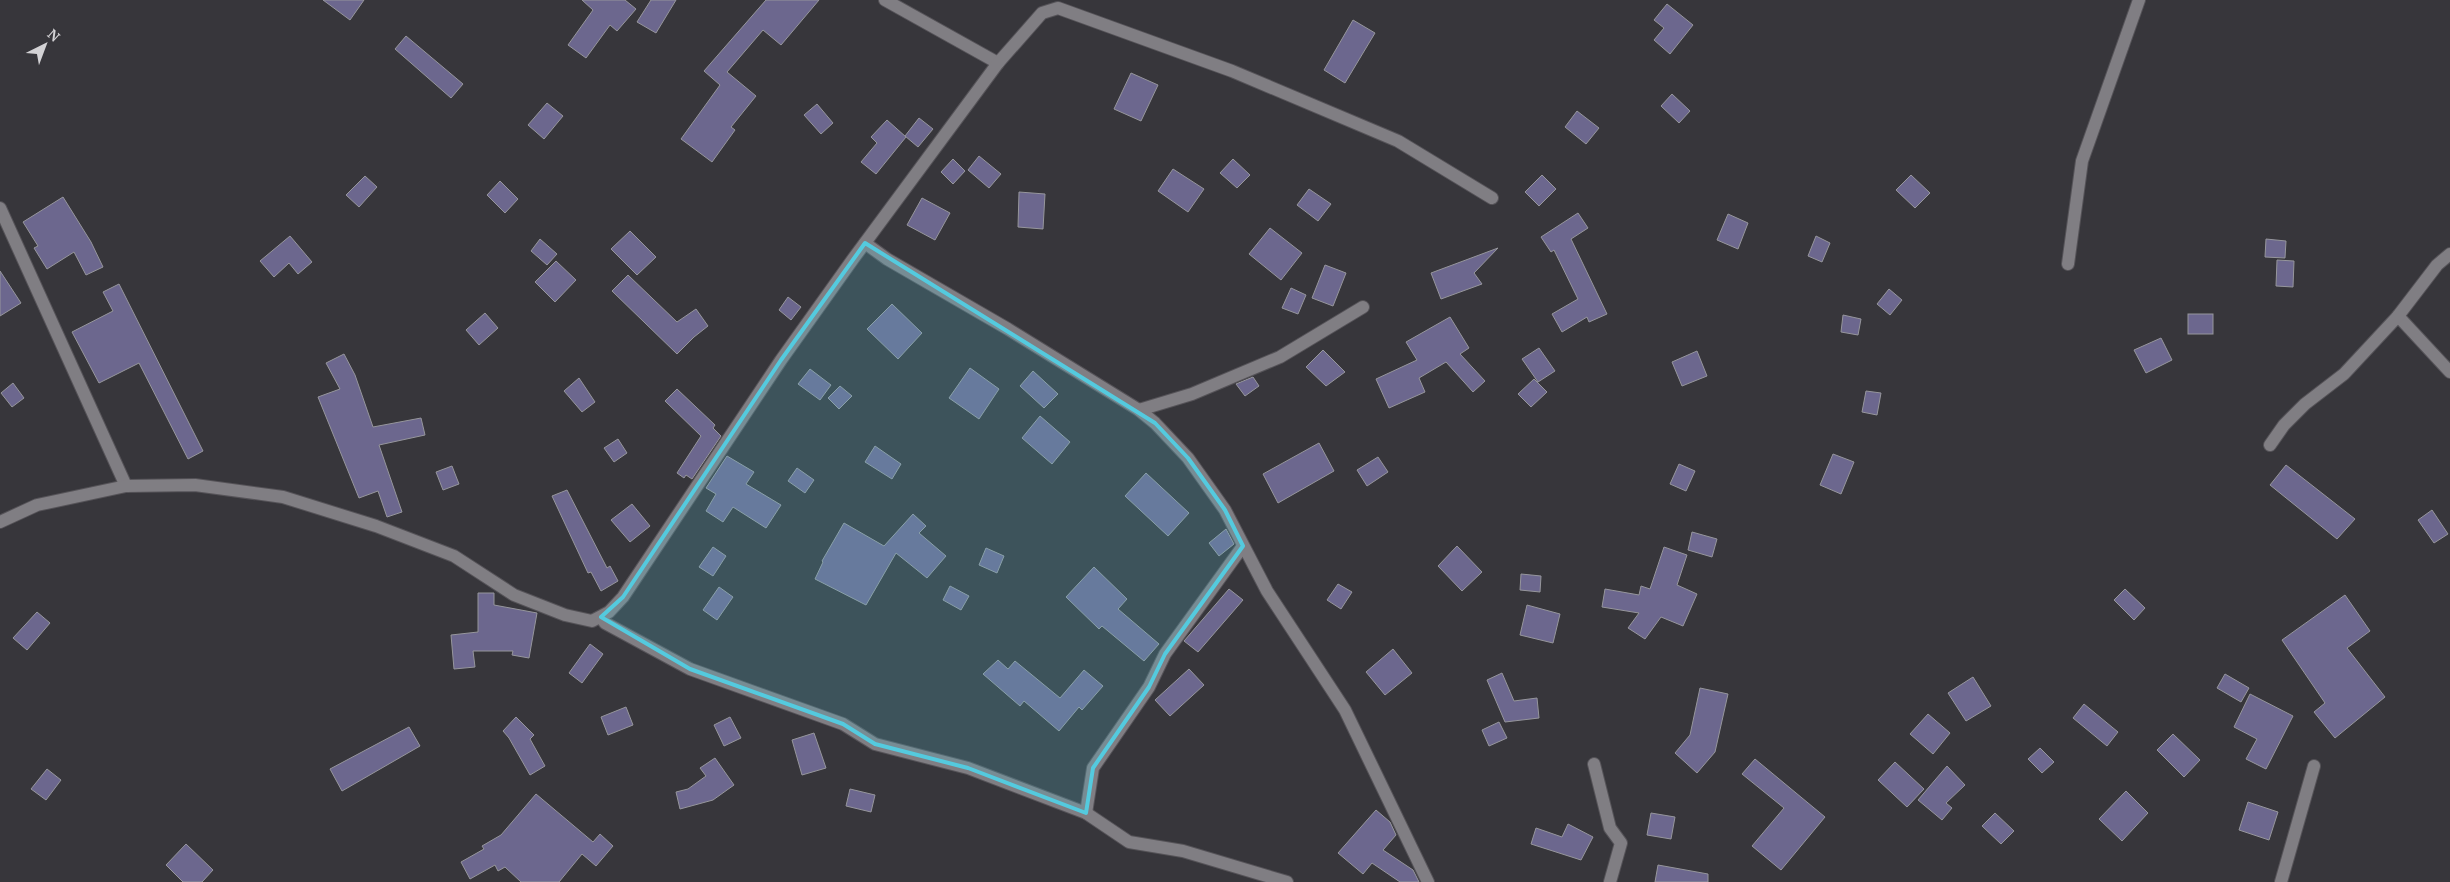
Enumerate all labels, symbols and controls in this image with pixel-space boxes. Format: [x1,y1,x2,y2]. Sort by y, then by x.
north arrow [20,20,70,70]
text: N [44,24,65,46]

